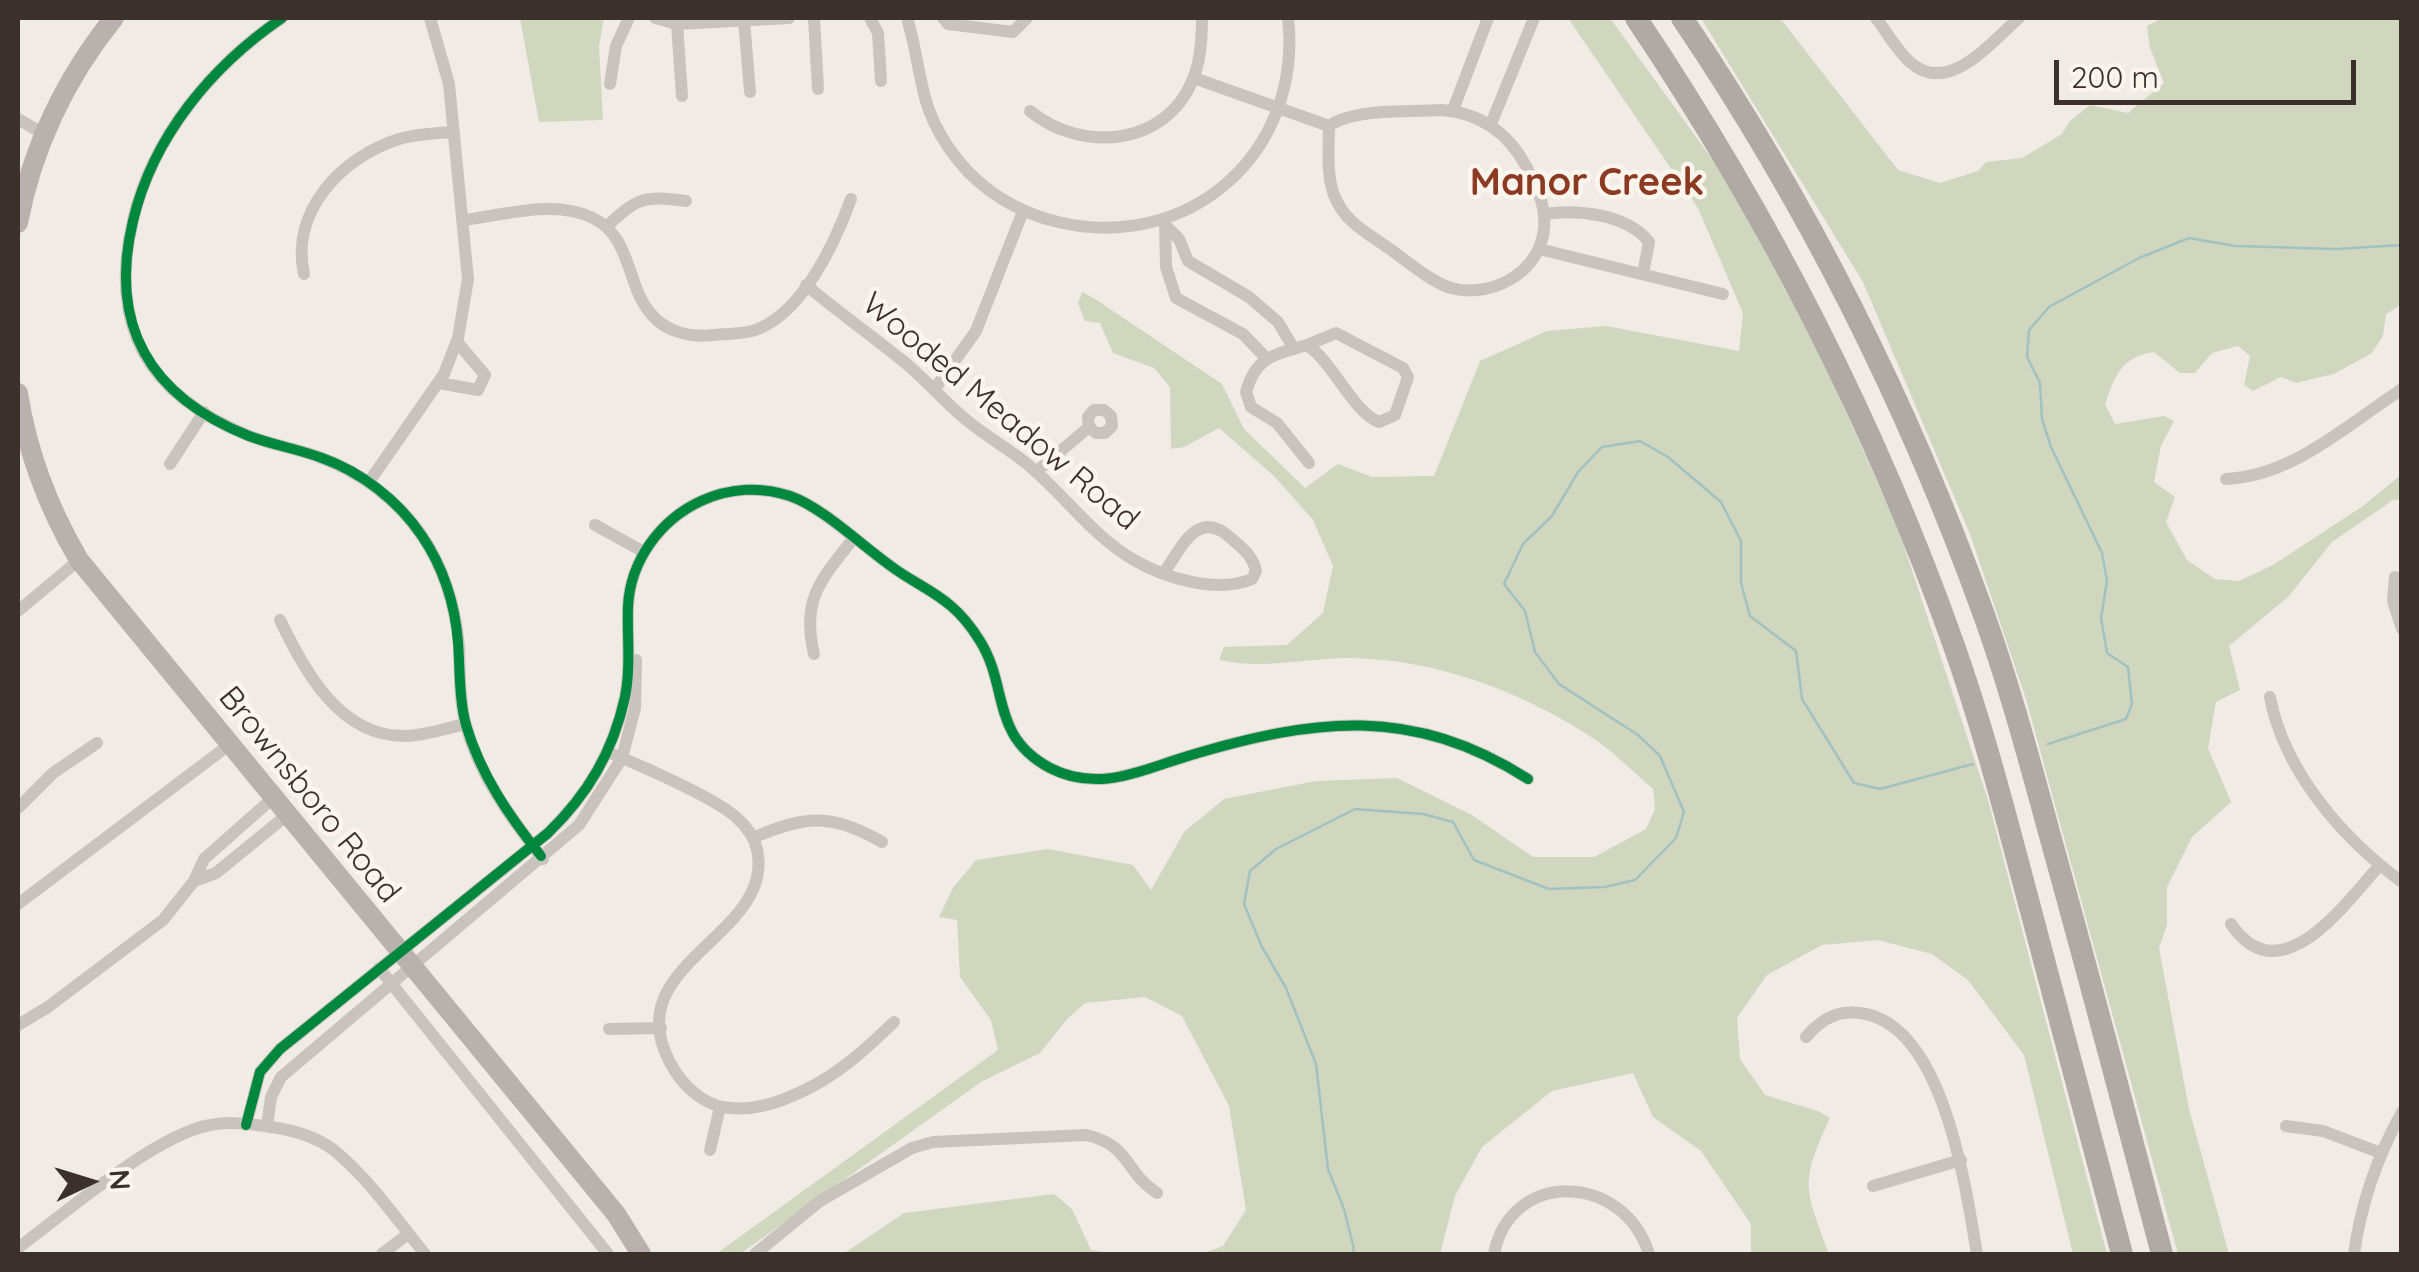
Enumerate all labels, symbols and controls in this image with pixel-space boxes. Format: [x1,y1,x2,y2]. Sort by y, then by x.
scale bar [2059,40,2362,102]
text: 200 m [2071,58,2159,96]
district label: Manor Creek [1470,161,1704,207]
street label: Wooded Meadow Road [854,285,1146,539]
street label: Brownsboro Road [210,679,408,911]
north arrow [40,1132,140,1232]
text: N [102,1168,139,1191]

